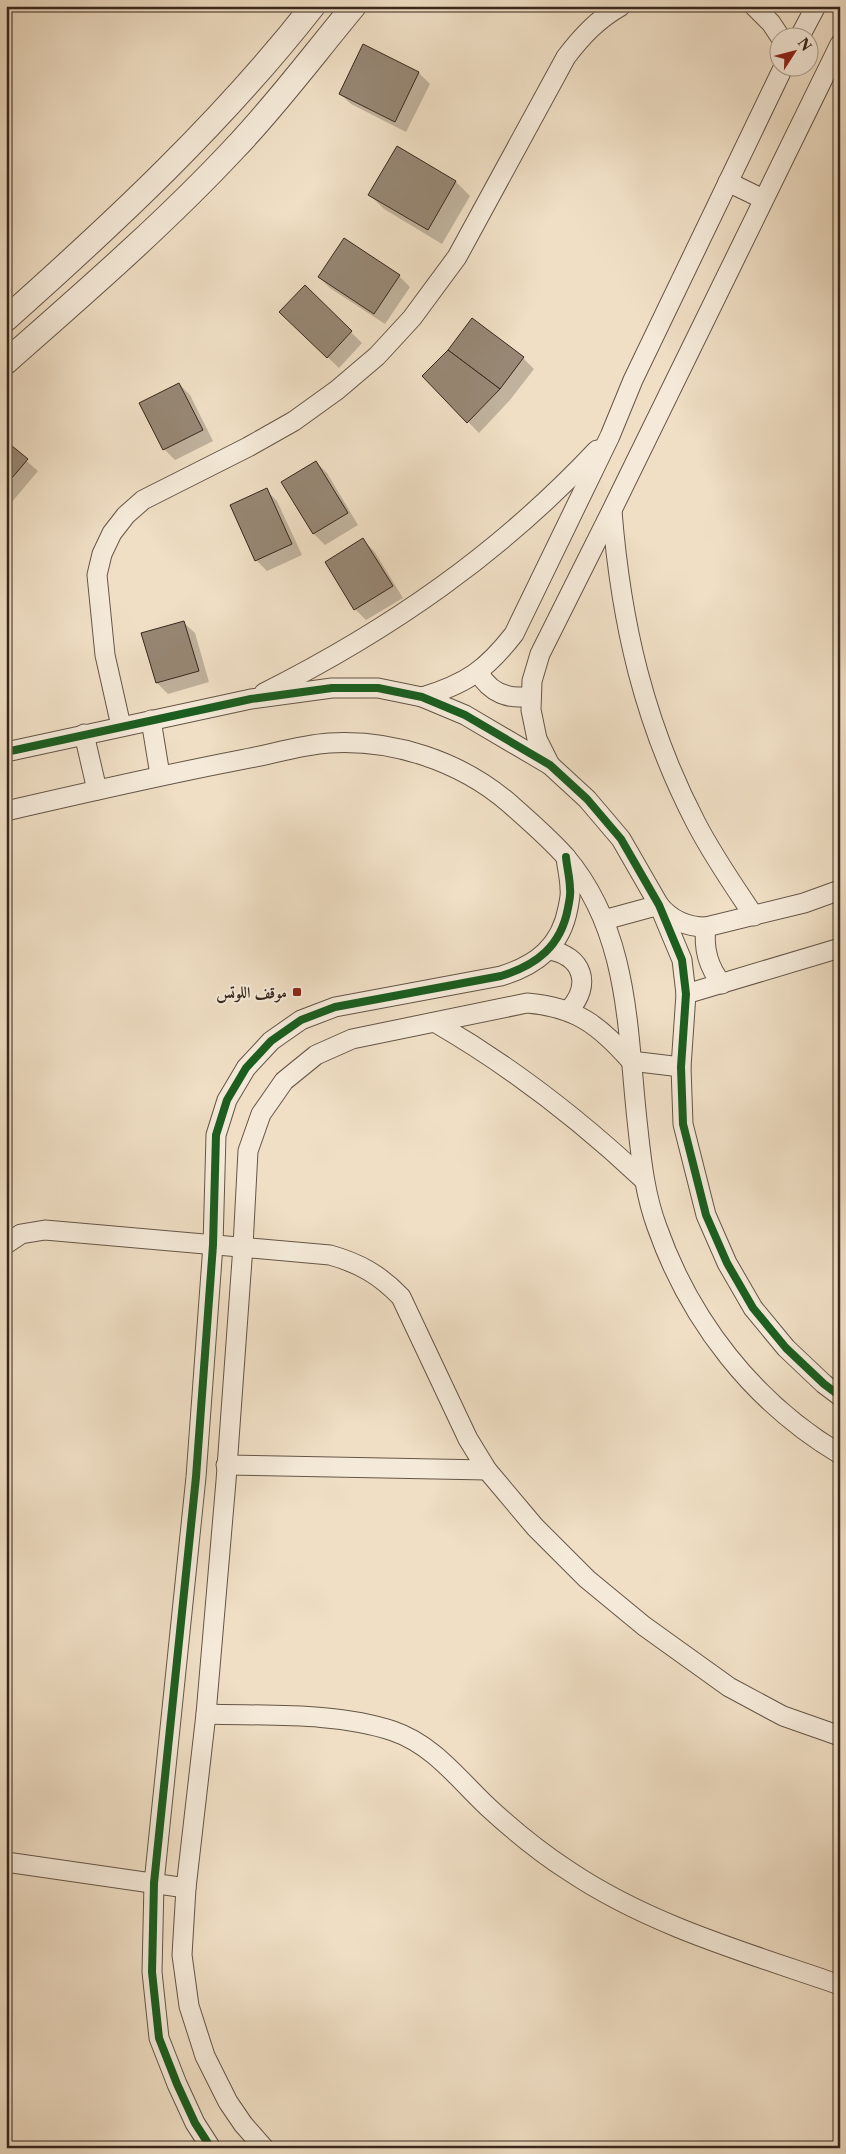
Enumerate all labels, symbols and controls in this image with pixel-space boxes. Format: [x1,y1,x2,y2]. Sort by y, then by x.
north arrow [768,28,818,78]
text: N [794,34,815,55]
place label: موقف اللوتس [216,982,287,1004]
marker: موقف اللوتس [291,986,303,998]

